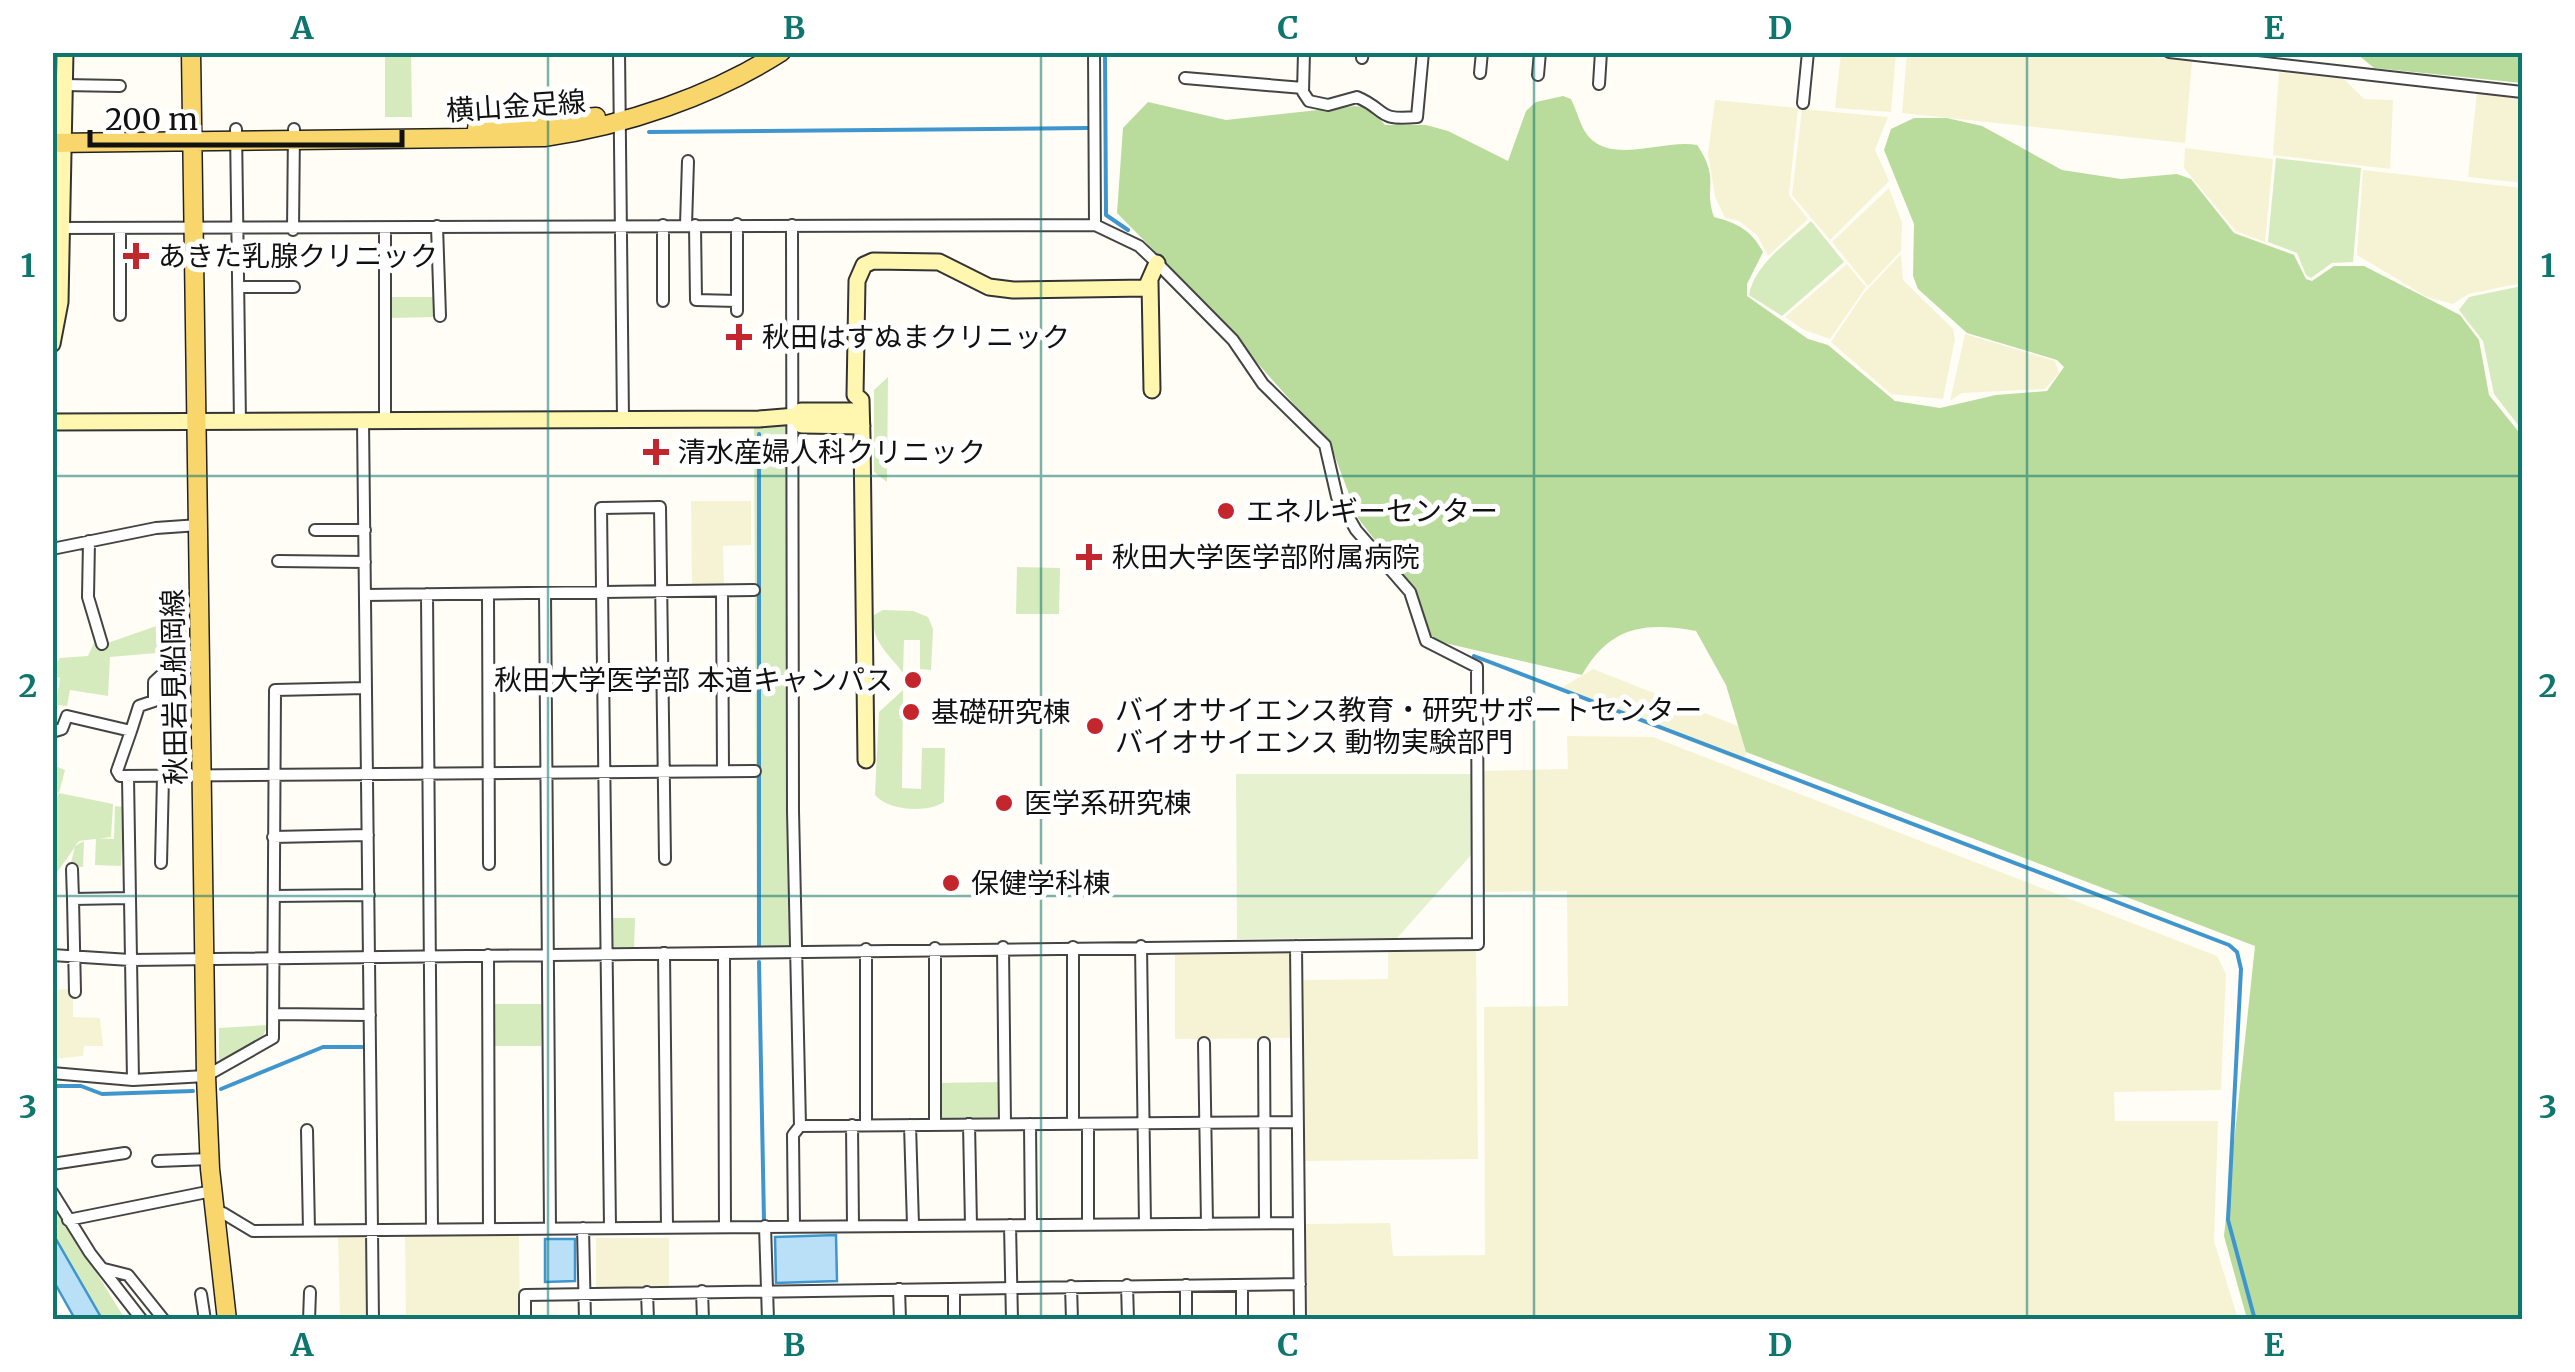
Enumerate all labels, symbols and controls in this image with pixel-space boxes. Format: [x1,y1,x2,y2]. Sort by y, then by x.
text: A [290,8,315,48]
text: B [783,8,805,48]
text: C [1277,8,1299,48]
text: D [1768,8,1792,48]
text: E [2264,8,2285,48]
street label: 横山金足線 [445,83,587,129]
scale bar [90,85,402,147]
text: 200 m [105,100,198,138]
place label: あきた乳腺クリニック [158,238,438,274]
marker: あきた乳腺クリニック [123,243,149,269]
text: 1 [21,246,36,286]
text: 1 [2541,246,2556,286]
place label: 秋田はすぬまクリニック [762,319,1070,355]
marker: 秋田はすぬまクリニック [726,324,752,350]
place label: 清水産婦人科クリニック [678,434,986,470]
marker: 清水産婦人科クリニック [643,439,669,465]
place label: エネルギーセンター [1246,493,1498,529]
marker: エネルギーセンター [1215,500,1237,522]
place label: 秋田大学医学部附属病院 [1112,539,1420,575]
marker: 秋田大学医学部附属病院 [1076,544,1102,570]
street label: 秋田岩見船岡線 [154,589,194,785]
place label: 秋田大学医学部 本道キャンパス [494,662,893,698]
text: 2 [19,666,37,706]
text: 2 [2539,666,2557,706]
marker: 秋田大学医学部 本道キャンパス [902,669,924,691]
place label: バイオサイエンス教育・研究サポートセンター バイオサイエンス 動物実験部門 [1115,692,1702,760]
place label: 基礎研究棟 [931,694,1071,730]
marker: 基礎研究棟 [900,701,922,723]
marker: バイオサイエンス教育・研究サポートセンター バイオサイエンス 動物実験部門 [1084,715,1106,737]
place label: 医学系研究棟 [1024,785,1192,821]
marker: 医学系研究棟 [993,792,1015,814]
place label: 保健学科棟 [971,865,1111,901]
marker: 保健学科棟 [940,872,962,894]
text: 3 [19,1087,37,1127]
text: 3 [2539,1087,2557,1127]
text: A [290,1325,315,1365]
text: B [783,1325,805,1365]
text: C [1277,1325,1299,1365]
text: D [1768,1325,1792,1365]
text: E [2264,1325,2285,1365]

